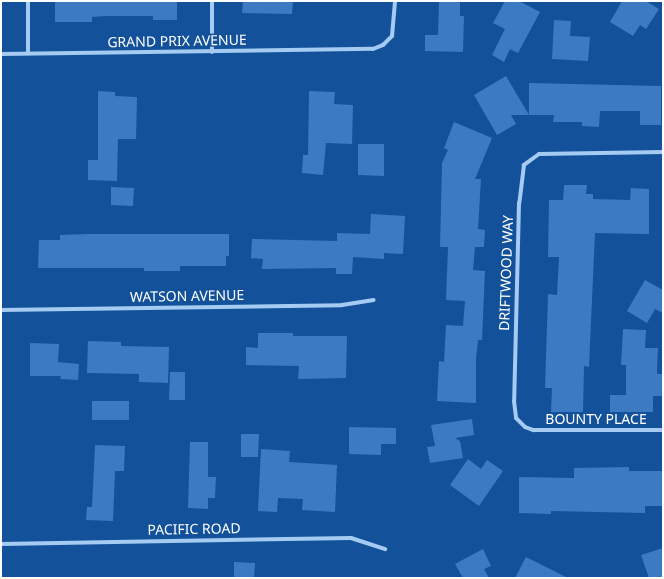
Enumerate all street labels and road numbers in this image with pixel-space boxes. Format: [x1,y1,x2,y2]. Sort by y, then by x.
street label: GRAND PRIX AVENUE [107,31,247,51]
street label: DRIFTWOOD WAY [496,215,516,331]
street label: WATSON AVENUE [130,287,244,305]
street label: BOUNTY PLACE [545,411,647,427]
street label: PACIFIC ROAD [147,520,241,538]

